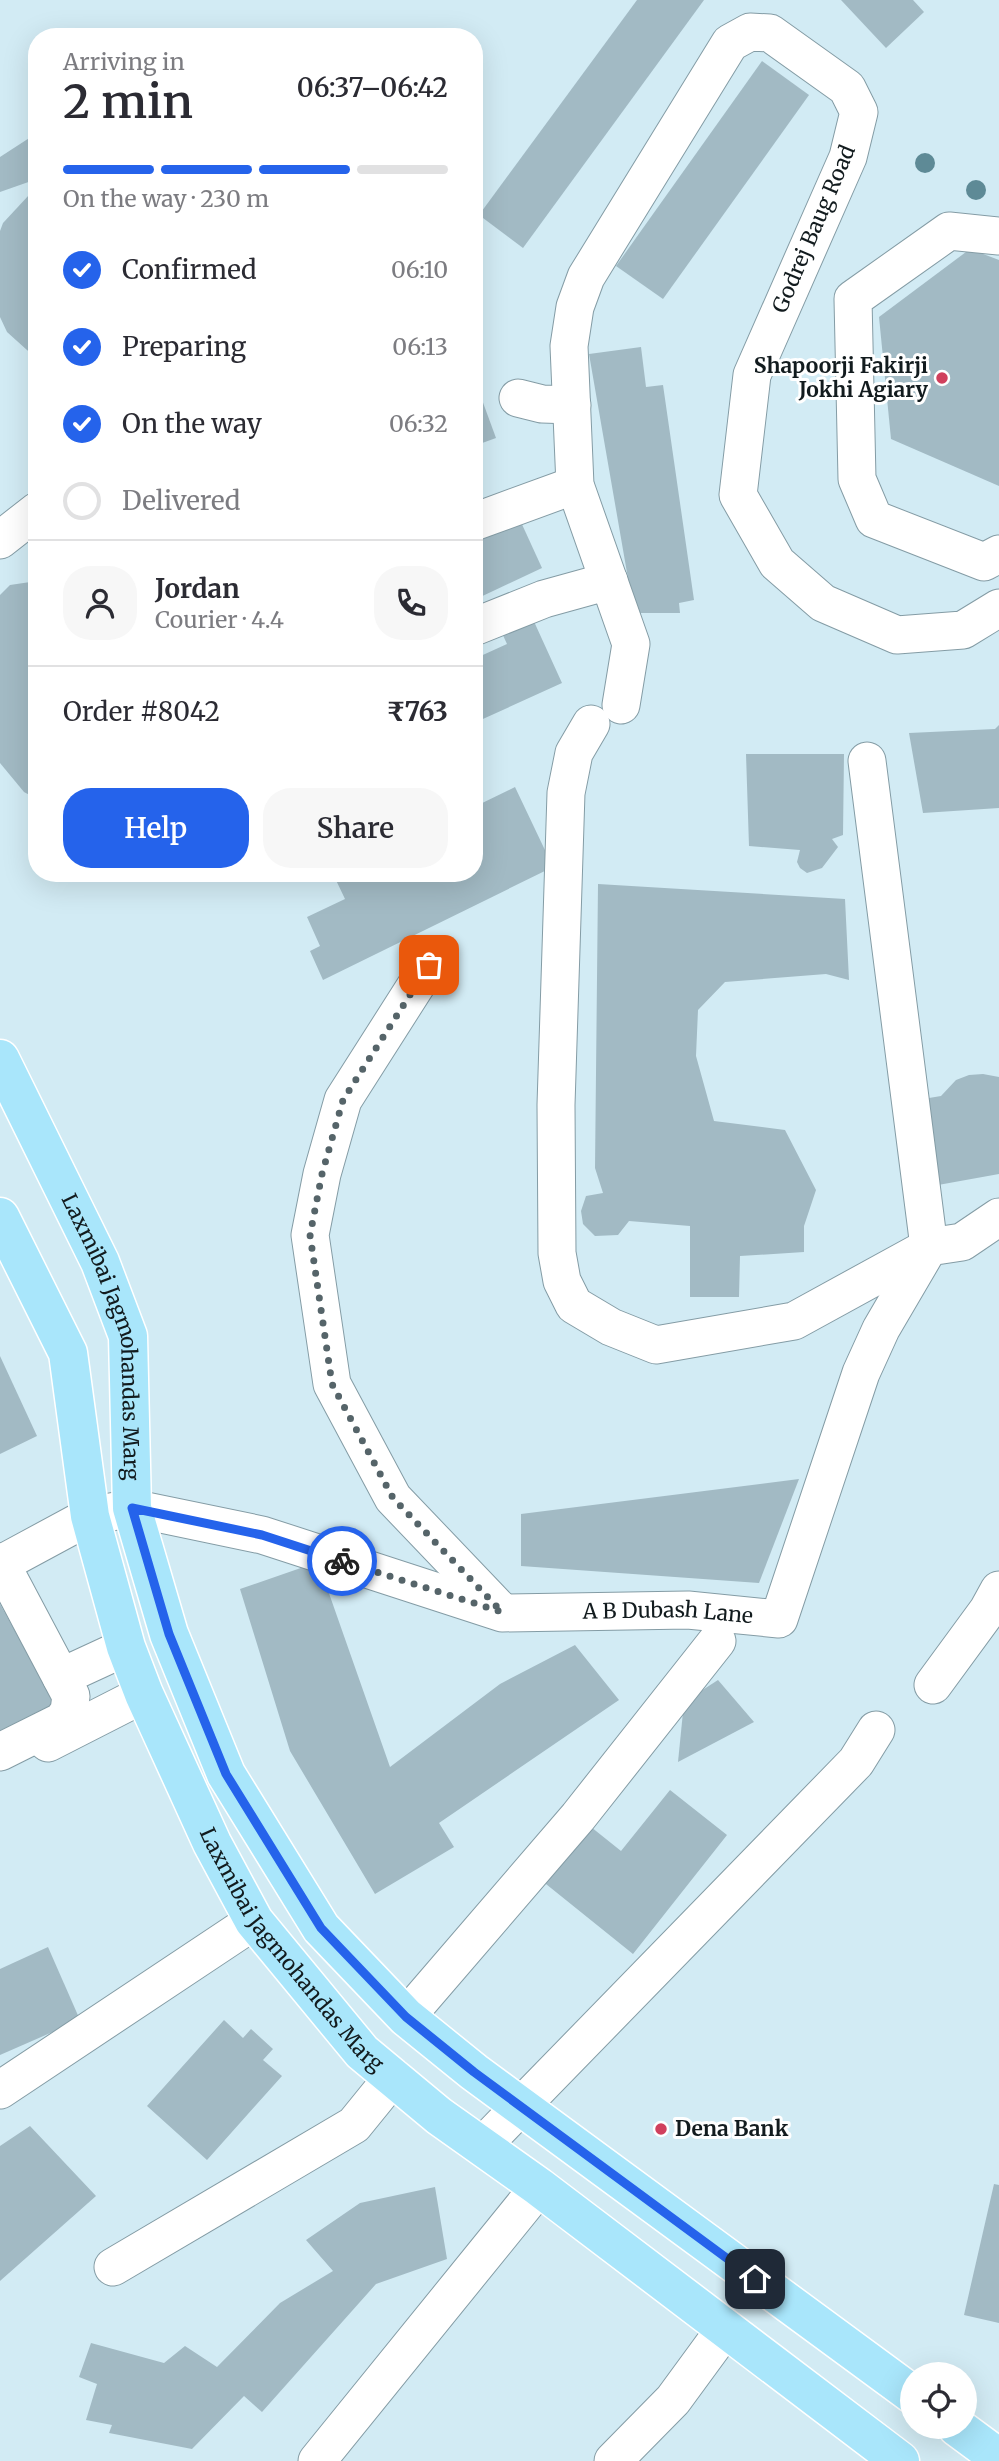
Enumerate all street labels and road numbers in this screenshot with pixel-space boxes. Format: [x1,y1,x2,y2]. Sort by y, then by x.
street label: Godrej Baug Road [766,141,861,317]
street label: Laxmibai Jagmohandas Marg [56,1189,145,1481]
street label: A B Dubash Lane [581,1596,754,1629]
street label: Laxmibai Jagmohandas Marg [194,1823,390,2078]

